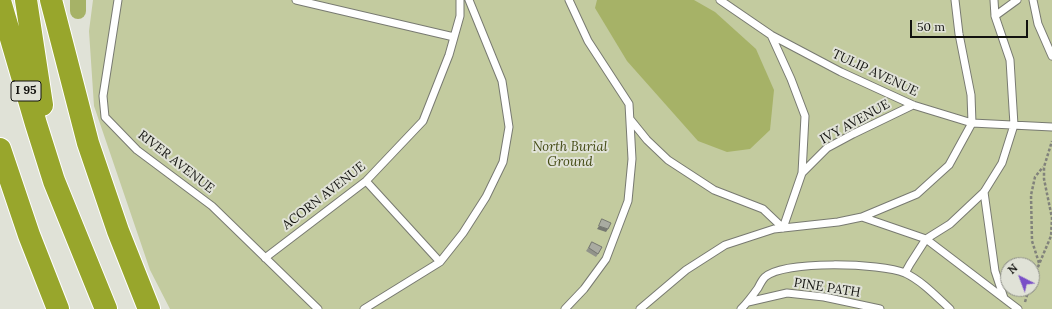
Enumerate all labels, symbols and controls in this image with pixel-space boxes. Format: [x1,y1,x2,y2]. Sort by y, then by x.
scale bar [912,12,1030,38]
text: 50 m [917,19,945,34]
street label: TULIP AVENUE [829,46,921,100]
road number: I 95 [11,81,41,101]
street label: IVY AVENUE [817,96,893,148]
street label: RIVER AVENUE [135,127,217,197]
park label: North Burial Ground [533,139,607,170]
street label: ACORN AVENUE [279,159,369,233]
north arrow [1000,257,1040,297]
text: N [1005,261,1020,277]
street label: PINE PATH [793,275,861,301]

